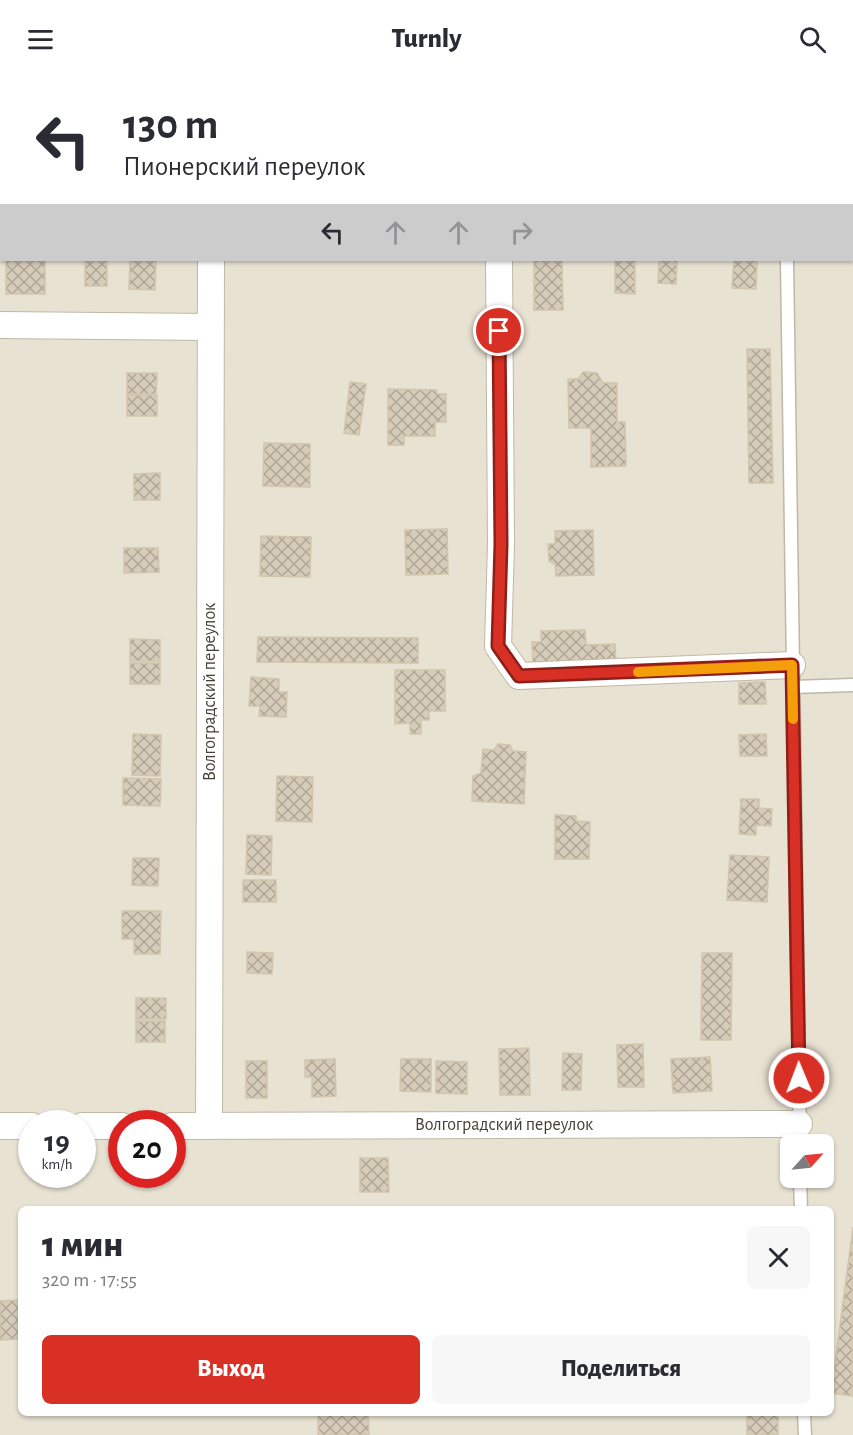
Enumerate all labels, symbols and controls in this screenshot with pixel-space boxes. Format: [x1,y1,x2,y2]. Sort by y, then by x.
icon: menu [24,23,57,56]
icon: search [796,23,829,56]
text: Turnly [391,25,462,52]
icon: left [24,102,102,180]
text: 130 m [123,104,218,146]
text: Пионерский переулок [123,153,365,180]
icon: left [316,216,349,249]
icon: ahead [379,216,412,249]
icon: ahead [442,216,475,249]
icon: right [505,216,538,249]
pin [473,305,524,356]
icon: arrive [482,314,515,347]
street label: Волгоградский переулок [201,602,219,781]
position arrow [767,1046,831,1110]
speed limit sign: 20 [108,1110,186,1188]
street label: Волгоградский переулок [415,1116,594,1134]
text: 19 [44,1127,70,1157]
north arrow [780,1134,834,1188]
map controls [780,1134,834,1188]
text: km/h [42,1157,72,1172]
button: close [747,1226,810,1289]
text: 1 мин [42,1227,124,1263]
text: 320 m · 17:55 [42,1270,137,1290]
button: Выход [42,1335,420,1404]
button: Поделиться [432,1335,810,1404]

